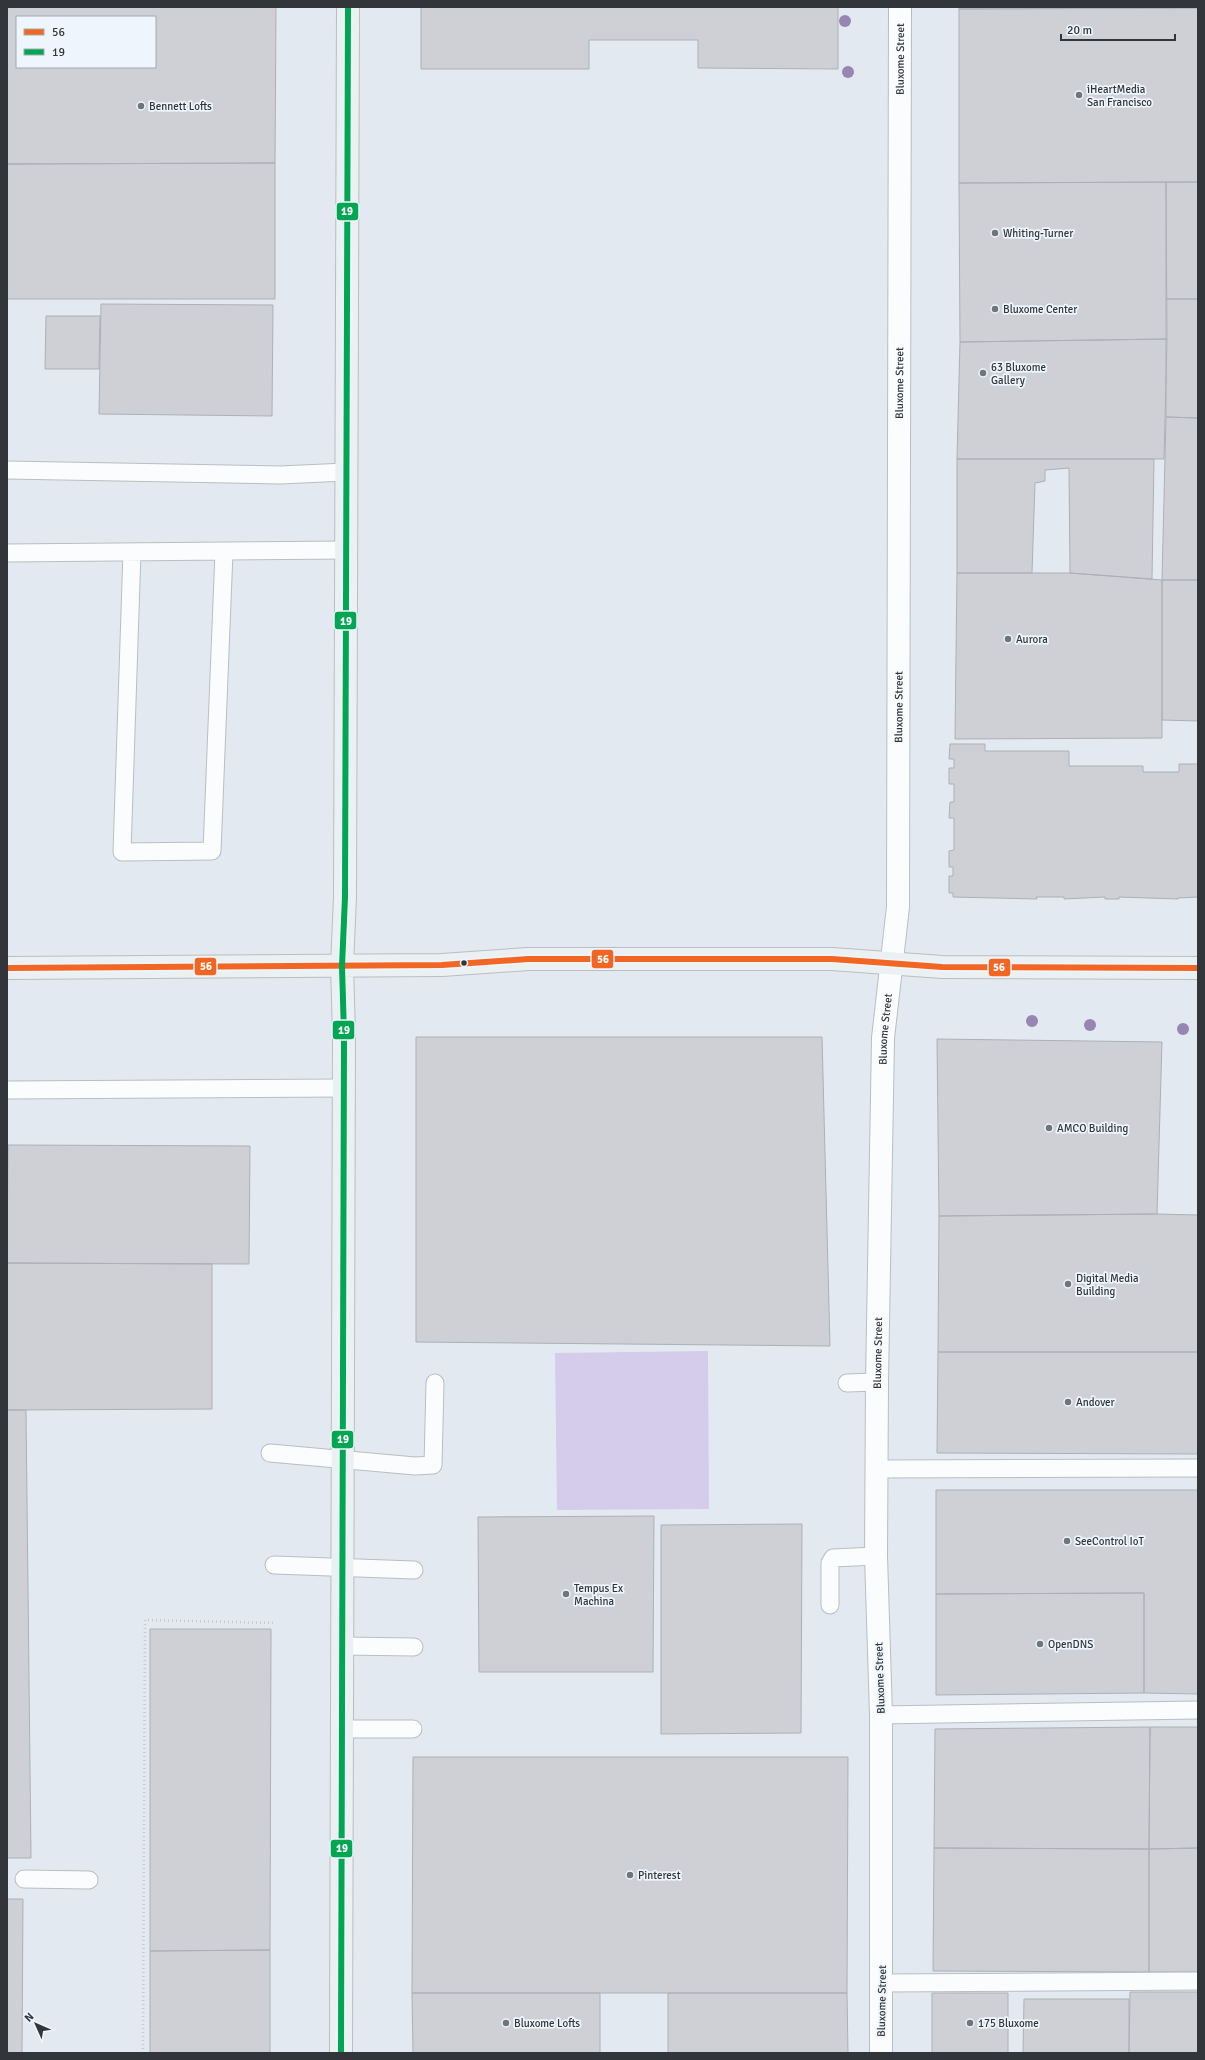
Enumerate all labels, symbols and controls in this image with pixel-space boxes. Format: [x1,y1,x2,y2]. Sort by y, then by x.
legend [16,16,156,68]
scale bar [1061,16,1175,42]
street label: Bluxome Street [893,23,906,95]
text: 20 m [1067,23,1092,38]
text: 56 [52,25,65,40]
text: 19 [52,45,65,60]
place label: iHeartMedia San Francisco [1087,83,1152,109]
marker: iHeartMedia San Francisco [1074,90,1084,100]
place label: Bennett Lofts [149,100,212,113]
marker: Bennett Lofts [136,101,146,111]
line badge: 19 [336,202,359,221]
text: 19 [341,205,353,218]
place label: Whiting-Turner [1003,227,1073,240]
marker: Whiting-Turner [990,228,1000,238]
place label: Bluxome Center [1003,303,1077,316]
marker: Bluxome Center [990,304,1000,314]
street label: Bluxome Street [893,347,906,419]
place label: 63 Bluxome Gallery [991,361,1046,387]
marker: 63 Bluxome Gallery [978,368,988,378]
line badge: 19 [334,611,357,630]
text: 19 [340,615,352,628]
place label: Aurora [1016,633,1048,646]
marker: Aurora [1003,634,1013,644]
street label: Bluxome Street [892,671,905,743]
line badge: 56 [591,949,614,969]
text: 56 [597,953,609,966]
line badge: 56 [194,957,217,976]
unlabelled marker [459,958,469,968]
line badge: 56 [988,958,1011,977]
text: 56 [200,960,212,973]
text: 56 [993,961,1005,974]
street label: Bluxome Street [876,993,895,1065]
line badge: 19 [332,1020,355,1040]
text: 19 [338,1024,350,1037]
place label: AMCO Building [1057,1122,1128,1135]
marker: AMCO Building [1044,1123,1054,1133]
place label: Digital Media Building [1076,1272,1139,1298]
marker: Digital Media Building [1063,1279,1073,1289]
street label: Bluxome Street [870,1317,885,1389]
place label: Andover [1076,1396,1115,1409]
marker: Andover [1063,1397,1073,1407]
line badge: 19 [331,1430,354,1449]
text: 19 [337,1433,349,1446]
place label: SeeControl IoT [1075,1535,1144,1548]
marker: SeeControl IoT [1062,1536,1072,1546]
place label: Tempus Ex Machina [574,1582,623,1608]
marker: Tempus Ex Machina [561,1589,571,1599]
place label: OpenDNS [1048,1638,1093,1651]
marker: OpenDNS [1035,1639,1045,1649]
street label: Bluxome Street [872,1642,888,1714]
line badge: 19 [330,1839,353,1858]
text: 19 [336,1842,348,1855]
place label: Pinterest [638,1869,681,1882]
marker: Pinterest [625,1870,635,1880]
street label: Bluxome Street [875,1965,889,2037]
north arrow [16,2004,56,2044]
text: N [22,2010,37,2025]
place label: Bluxome Lofts [514,2017,580,2030]
place label: 175 Bluxome [978,2017,1039,2030]
marker: Bluxome Lofts [501,2018,511,2028]
marker: 175 Bluxome [965,2018,975,2028]

